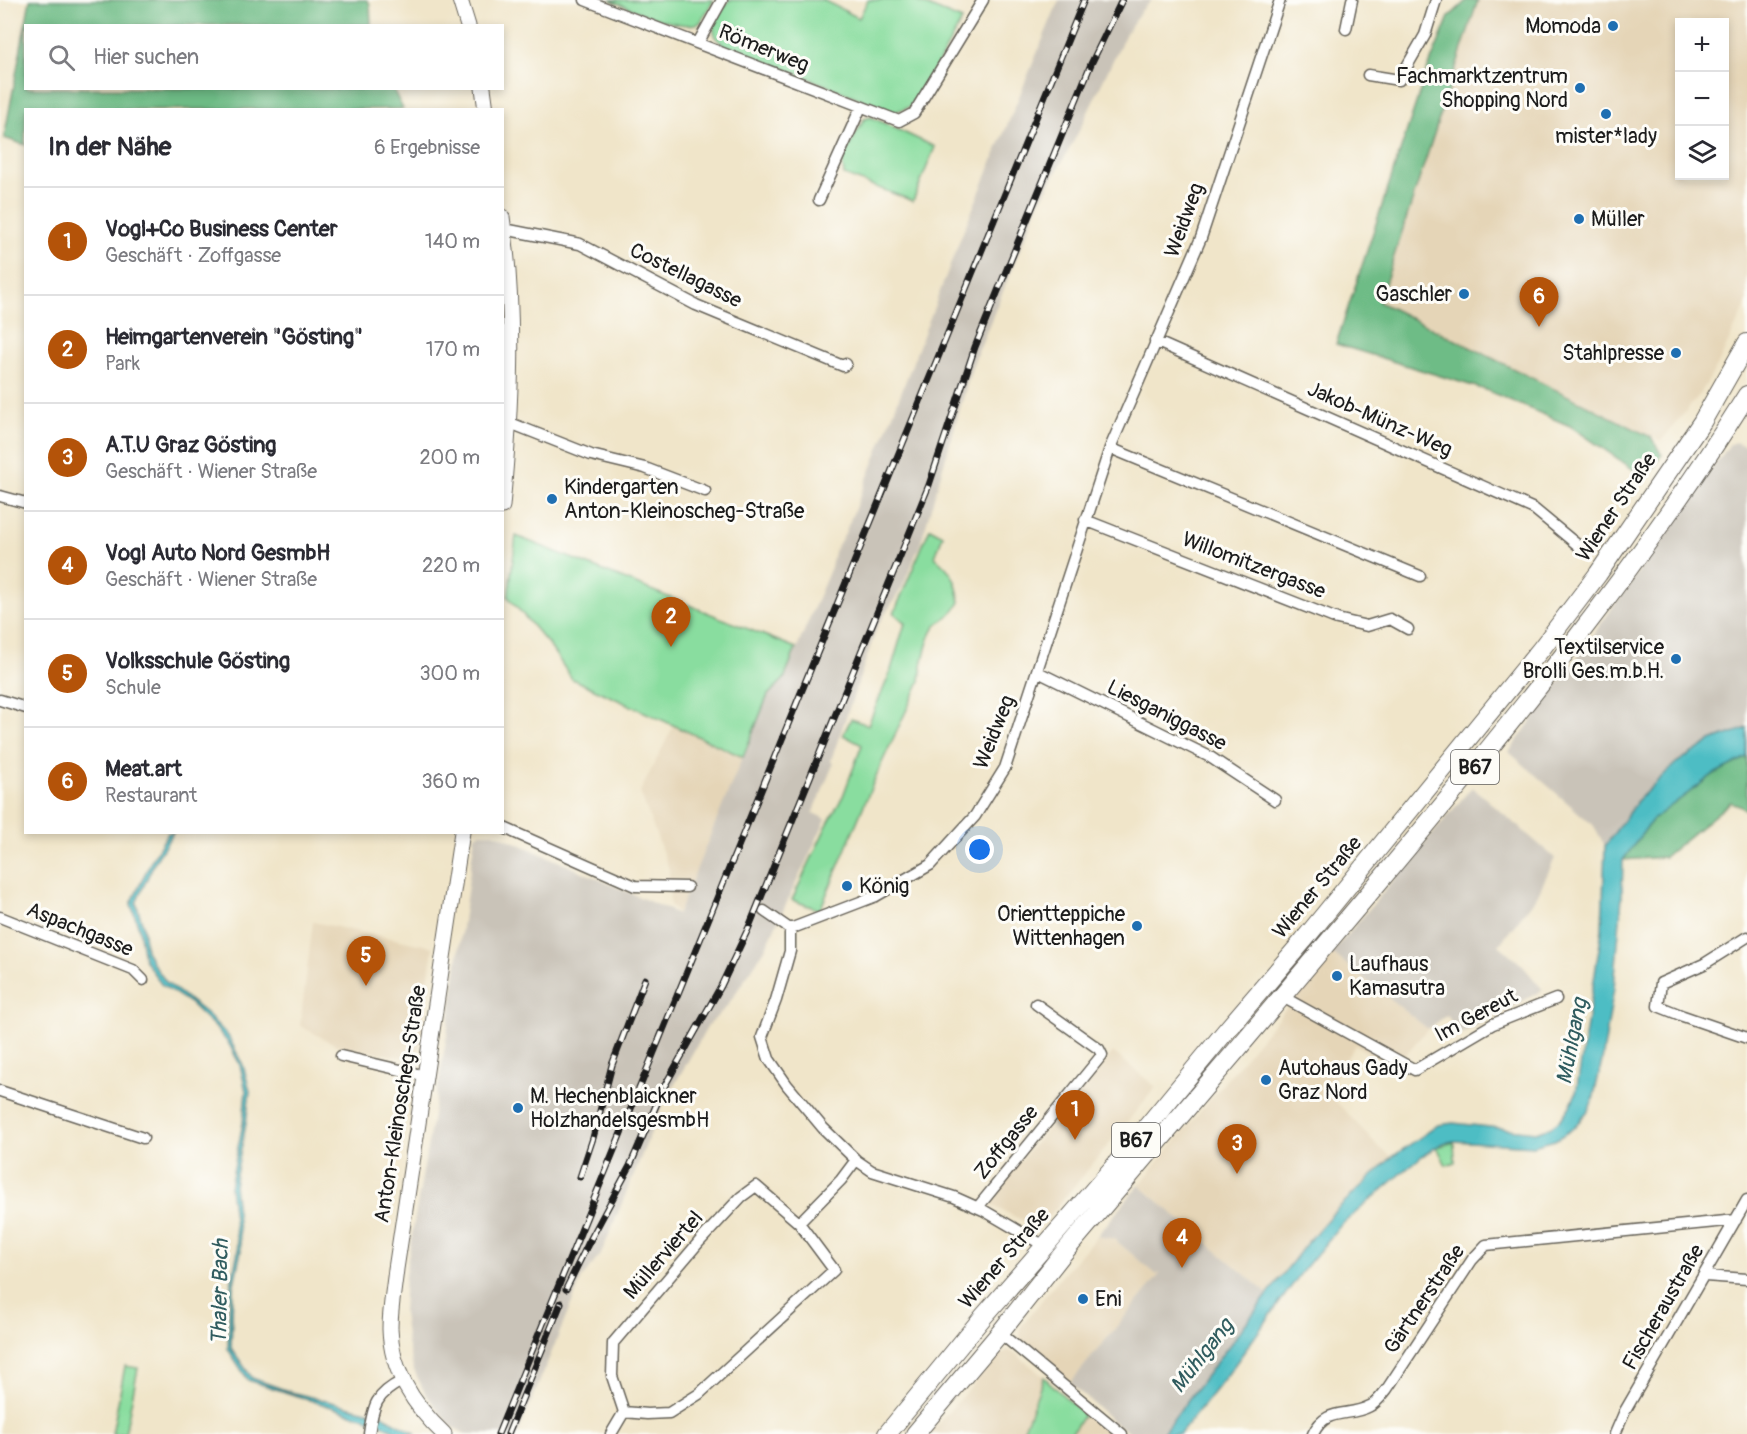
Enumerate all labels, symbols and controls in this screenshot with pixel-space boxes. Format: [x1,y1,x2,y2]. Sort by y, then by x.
place label: Momoda [1525,13,1601,40]
street label: Römerweg [715,18,813,79]
map controls [1675,18,1729,180]
button: + [1675,18,1729,72]
marker: Momoda [1606,19,1620,33]
search box [24,24,504,90]
icon: search [45,41,78,74]
text: Hier suchen [93,43,199,71]
place label: Fachmarktzentrum Shopping Nord [1396,63,1568,114]
button: − [1675,72,1729,126]
marker: Fachmarktzentrum Shopping Nord [1573,81,1587,95]
marker: mister*lady [1599,107,1613,121]
place label: mister*lady [1555,123,1657,150]
button: layers [1675,126,1729,180]
text: In der Nähe [48,131,171,163]
text: 6 Ergebnisse [374,135,480,160]
street label: Weidweg [1159,179,1210,261]
place label: Müller [1591,206,1645,233]
marker: Müller [1572,212,1586,226]
text: Vogl+Co Business Center [105,215,338,243]
text: 1 [64,229,71,254]
text: 140 m [425,229,480,254]
street label: Costellagasse [625,237,747,315]
text: Geschäft · Zoffgasse [105,243,281,268]
pin: 6 [1520,278,1558,327]
place label: Gaschler [1376,281,1452,308]
marker: Gaschler [1457,287,1471,301]
text: Heimgartenverein "Gösting" [105,323,363,351]
text: 2 [62,337,73,362]
text: 170 m [426,337,480,362]
place label: Stahlpresse [1562,340,1665,367]
marker: Stahlpresse [1669,346,1683,360]
text: Park [105,351,140,376]
street label: Jakob-Münz-Weg [1303,375,1456,463]
text: A.T.U Graz Gösting [105,431,276,459]
text: 3 [62,445,73,470]
text: 200 m [419,445,480,470]
street label: Wiener Straße [1570,447,1663,567]
text: Geschäft · Wiener Straße [105,459,317,484]
place label: Kindergarten Anton-Kleinoscheg-Straße [564,474,805,525]
marker: Kindergarten Anton-Kleinoscheg-Straße [545,492,559,506]
street label: Willomitzergasse [1178,526,1330,605]
text: Vogl Auto Nord GesmbH [105,539,330,567]
text: 4 [62,553,73,578]
text: 220 m [422,553,480,578]
text: Geschäft · Wiener Straße [105,567,317,592]
pin: 2 [652,598,690,647]
place label: Textilservice Brolli Ges.m.b.H. [1522,634,1665,685]
text: Volksschule Gösting [105,647,290,675]
marker: Textilservice Brolli Ges.m.b.H. [1669,652,1683,666]
text: 5 [62,661,73,686]
text: 300 m [419,661,480,686]
street label: Liesganiggasse [1102,674,1232,757]
text: Schule [105,675,161,700]
street label: Weidweg [967,691,1021,773]
road number: B67 [1451,750,1499,784]
text: Meat.art [105,755,182,783]
text: 6 [62,769,73,794]
text: 360 m [421,769,480,794]
text: Restaurant [105,783,197,808]
street label: Wiener Straße [1267,830,1369,944]
your location [965,835,994,864]
place label: König [859,873,909,900]
marker: König [840,879,854,893]
street label: Aspachgasse [23,896,138,963]
place label: Orientteppiche Wittenhagen [997,901,1126,952]
marker: Orientteppiche Wittenhagen [1130,919,1144,933]
pin: 5 [346,936,386,986]
place label: Laufhaus Kamasutra [1349,951,1445,1002]
marker: Laufhaus Kamasutra [1330,969,1344,983]
street label: Im Gereut [1430,982,1523,1048]
street label: Anton-Kleinoscheg-Straße [368,983,433,1225]
water label: Mühlgang [1550,994,1594,1087]
place label: Autohaus Gady Graz Nord [1278,1055,1408,1106]
marker: Autohaus Gady Graz Nord [1259,1073,1273,1087]
place label: M. Hechenblaickner HolzhandelsgesmbH [530,1083,709,1134]
pin: 1 [1056,1090,1094,1140]
street label: Zoffgasse [968,1099,1045,1185]
marker: M. Hechenblaickner HolzhandelsgesmbH [511,1101,525,1115]
road number: B67 [1112,1123,1160,1157]
pin: 3 [1218,1124,1256,1174]
street label: Wiener Straße [953,1202,1056,1315]
street label: Müllerviertel [618,1205,709,1305]
pin: 4 [1162,1218,1202,1268]
water label: Thaler Bach [205,1237,235,1345]
street label: Gärtnerstraße [1378,1239,1471,1359]
street label: Fischeraustraße [1617,1239,1711,1375]
place label: Eni [1095,1286,1122,1313]
marker: Eni [1076,1292,1090,1306]
water label: Mühlgang [1164,1311,1241,1398]

